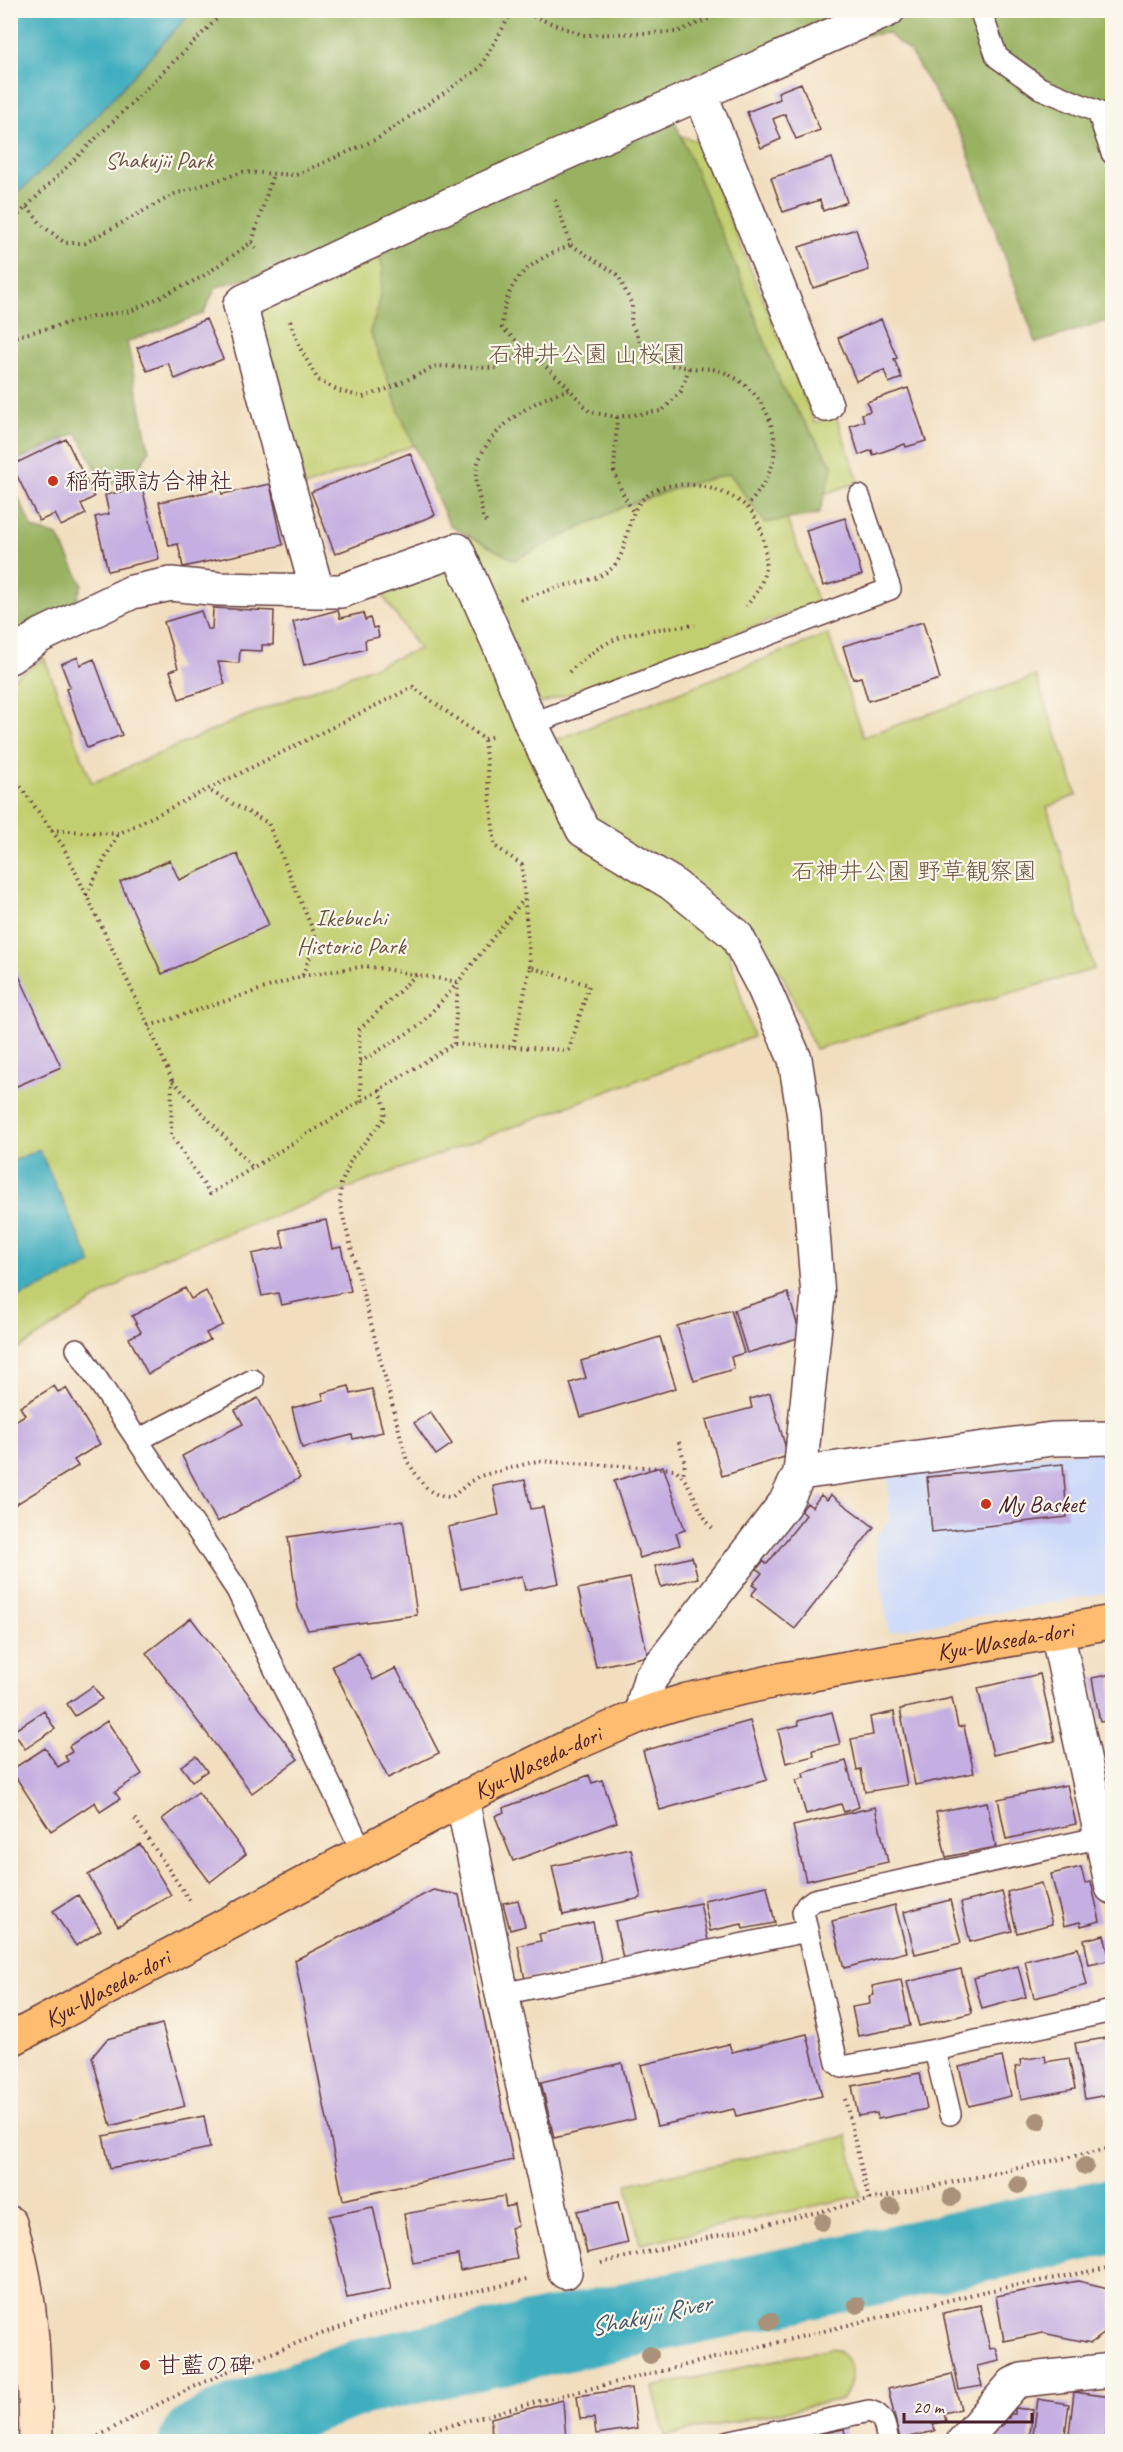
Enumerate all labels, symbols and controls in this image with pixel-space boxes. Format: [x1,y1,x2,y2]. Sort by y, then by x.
park label: Shakujii Park [105,145,215,175]
park label: 石神井公園 山桜園 [488,339,686,369]
place label: 稲荷諏訪合神社 [65,466,233,496]
marker: 稲荷諏訪合神社 [46,474,60,488]
park label: 石神井公園 野草観察園 [791,856,1037,886]
park label: Ikebuchi Historic Park [297,903,407,961]
place label: My Basket [998,1489,1087,1519]
marker: My Basket [979,1497,993,1511]
street label: Kyu-Waseda-dori [935,1614,1078,1667]
street label: Kyu-Waseda-dori [469,1718,608,1806]
street label: Kyu-Waseda-dori [39,1941,177,2034]
water label: Shakujii River [587,2285,717,2344]
place label: 甘藍の碑 [157,2350,253,2380]
marker: 甘藍の碑 [138,2358,152,2372]
scale bar [904,2386,1032,2424]
text: 20 m [913,2396,946,2418]

